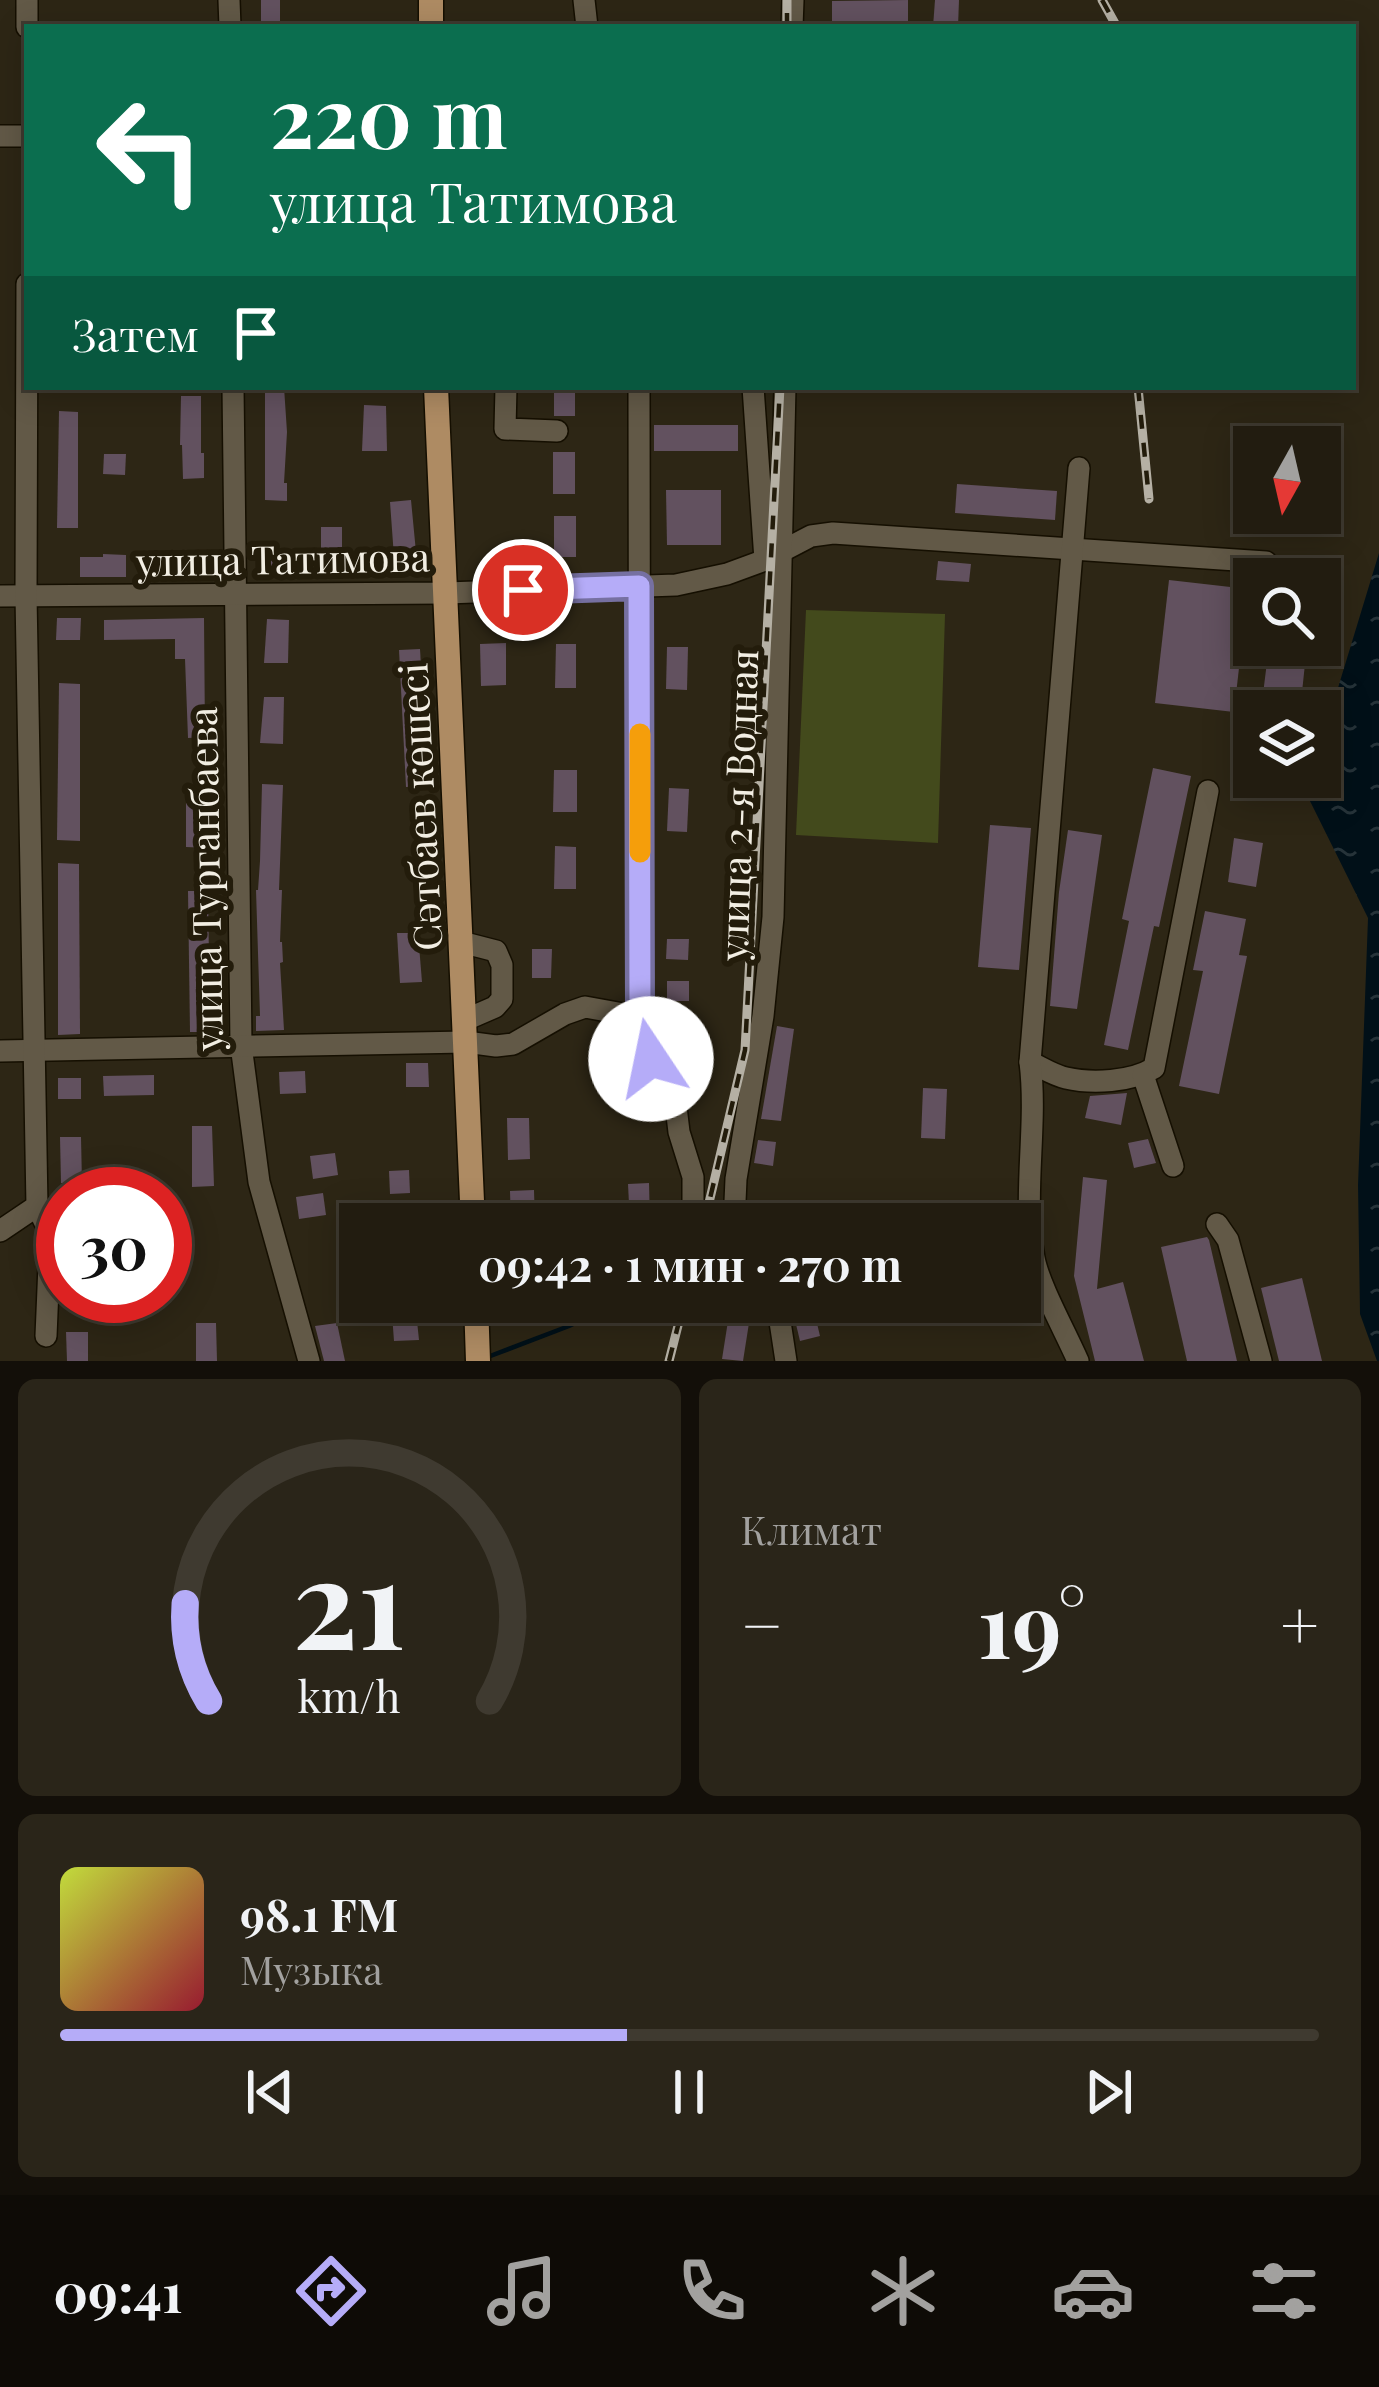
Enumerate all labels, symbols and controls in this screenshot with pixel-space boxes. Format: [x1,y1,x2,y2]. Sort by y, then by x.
text: 220 m [270,58,508,170]
icon: left [72,72,228,228]
text: улица Татимова [270,165,677,237]
icon: arrive [223,300,289,366]
text: Затем [72,303,199,363]
north arrow [1233,426,1341,534]
map controls [1233,426,1341,798]
street label: улица Татимова [135,529,431,587]
pin [472,539,574,641]
icon: arrive [490,557,556,623]
button: search [1233,558,1341,666]
street label: улица 2-я Водная [706,648,768,963]
street label: Сәтбаев көшесі [386,662,452,952]
button: layers [1233,690,1341,798]
street label: улица Турганбаева [175,706,233,1053]
position arrow [588,996,714,1122]
speed limit sign: 30 [36,1167,192,1323]
text: 09:42 · 1 мин · 270 m [478,1233,902,1293]
text: Климат [741,1503,882,1555]
text: 21 [293,1515,406,1681]
text: 19° [977,1562,1086,1682]
text: − [741,1579,783,1667]
text: + [1280,1579,1319,1667]
text: km/h [298,1666,401,1723]
text: 98.1 FM [240,1883,398,1943]
text: Музыка [240,1943,383,1995]
icon: previous [237,2059,303,2125]
icon: pause [656,2059,722,2125]
icon: next [1076,2059,1142,2125]
icon: directions [289,2249,373,2333]
icon: music [480,2249,564,2333]
icon: phone [670,2249,754,2333]
icon: climate [861,2249,945,2333]
icon: car [1051,2249,1135,2333]
icon: filters [1242,2249,1326,2333]
text: 09:41 [53,2255,183,2327]

